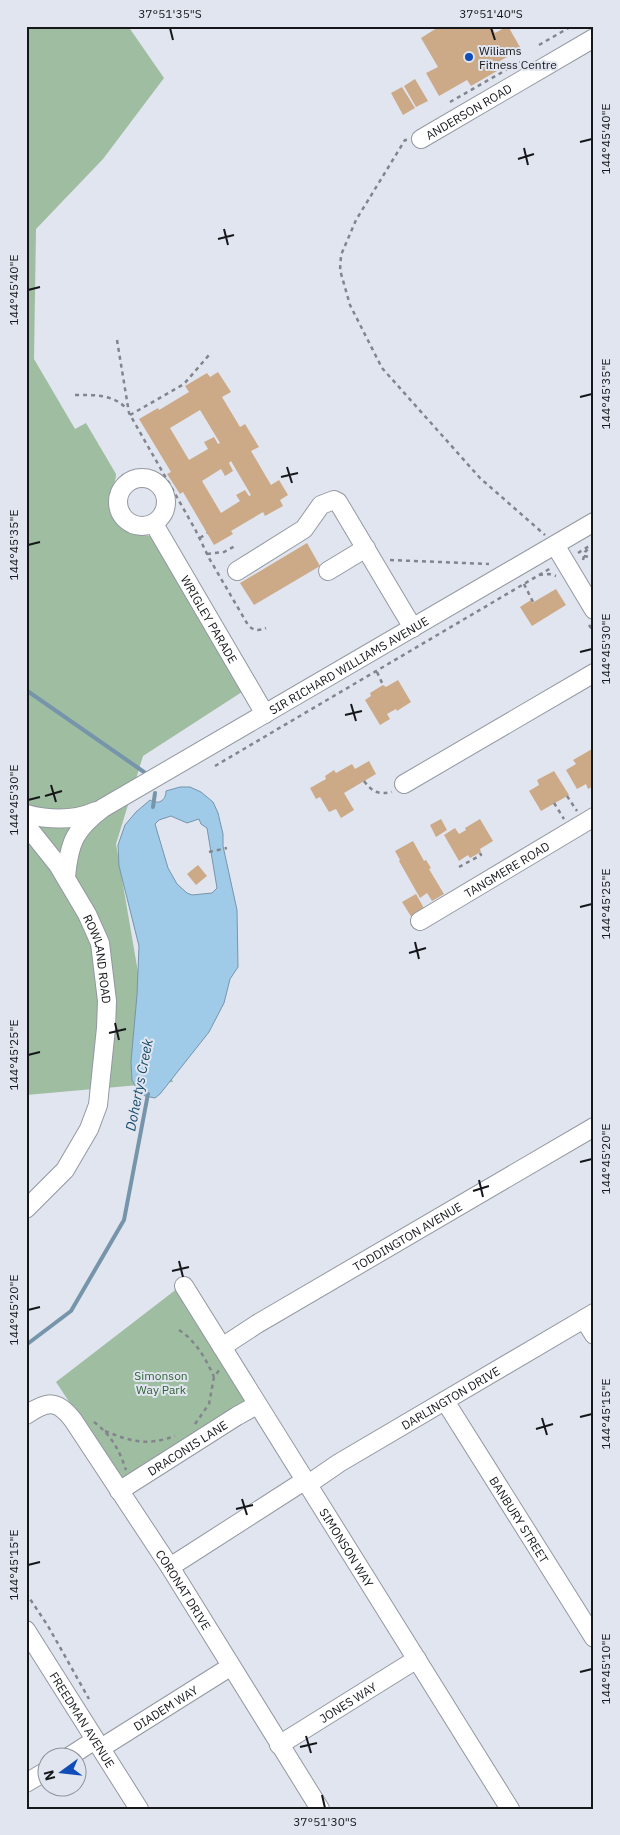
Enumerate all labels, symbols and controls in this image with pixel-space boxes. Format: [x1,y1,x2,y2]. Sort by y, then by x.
text: 37°51'35"S [138,6,202,21]
text: 37°51'40"S [459,6,523,21]
place label: Wiliams Fitness Centre [479,43,557,72]
marker: Wiliams Fitness Centre [463,51,475,63]
street label: ANDERSON ROAD [423,80,514,142]
text: 144°45'40"E [598,104,613,174]
text: 144°45'40"E [6,255,21,325]
text: 144°45'35"E [598,359,613,429]
text: 144°45'35"E [6,510,21,580]
street label: WRIGLEY PARADE [178,572,241,666]
street label: SIR RICHARD WILLIAMS AVENUE [266,613,431,717]
text: 144°45'30"E [598,614,613,684]
text: 144°45'30"E [6,765,21,835]
street label: TANGMERE ROAD [461,838,552,900]
text: 144°45'25"E [598,869,613,939]
street label: ROWLAND ROAD [81,912,115,1004]
text: 144°45'25"E [6,1020,21,1090]
water label: Dohertys Creek [121,1037,157,1132]
text: 144°45'20"E [598,1124,613,1194]
street label: TODDINGTON AVENUE [350,1198,465,1274]
text: 144°45'20"E [6,1275,21,1345]
street label: DARLINGTON DRIVE [398,1363,502,1432]
park label: Simonson Way Park [134,1368,188,1397]
text: 144°45'15"E [598,1379,613,1449]
street label: DRACONIS LANE [145,1417,230,1478]
street label: BANBURY STREET [487,1473,552,1566]
street label: SIMONSON WAY [317,1505,377,1590]
text: 144°45'15"E [6,1530,21,1600]
street label: CORONAT DRIVE [153,1547,215,1632]
text: 144°45'10"E [598,1634,613,1704]
street label: FREEDMAN AVENUE [47,1669,118,1770]
street label: JONES WAY [316,1679,379,1726]
street label: DIADEM WAY [130,1682,200,1733]
north arrow [38,1748,88,1798]
text: N [39,1768,59,1783]
text: 37°51'30"S [293,1814,357,1829]

